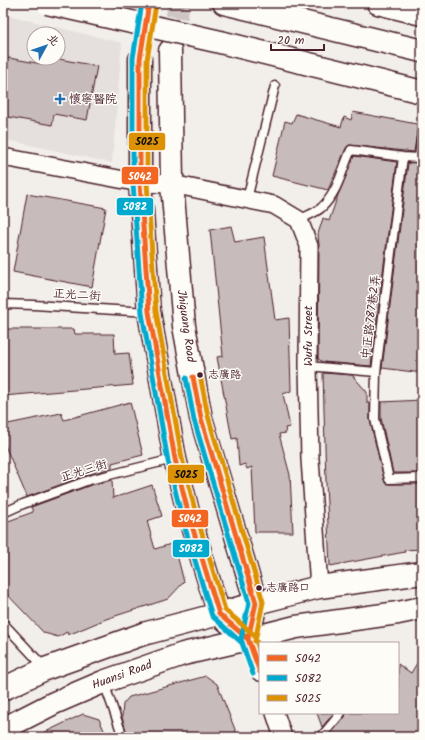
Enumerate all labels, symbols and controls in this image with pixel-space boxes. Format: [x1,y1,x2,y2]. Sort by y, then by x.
north arrow [26,26,66,66]
scale bar [271,26,324,52]
text: 北 [42,30,63,50]
text: 20 m [277,31,305,50]
place label: 懷寧醫院 [69,90,117,109]
marker: 懷寧醫院 [54,93,66,105]
line badge: 5025 [128,132,166,151]
text: 5025 [134,133,160,151]
line badge: 5042 [121,166,159,185]
text: 5042 [127,168,152,186]
line badge: 5082 [116,197,154,216]
text: 5082 [122,198,147,216]
street label: 中正路787巷2弄 [356,274,386,360]
street label: 正光二街 [52,284,102,306]
street label: Jhiguang Road [172,289,201,364]
street label: Wufu Street [299,305,318,366]
place label: 志廣路 [208,366,241,384]
marker: 志廣路 [195,370,205,380]
street label: 正光三街 [58,455,110,487]
line badge: 5025 [167,464,205,484]
text: 5025 [173,466,199,484]
line badge: 5042 [171,509,209,528]
text: 5042 [177,510,202,528]
line badge: 5082 [172,539,210,558]
text: 5082 [178,540,203,558]
place label: 志廣路口 [266,579,310,597]
marker: 志廣路口 [254,583,264,593]
legend [259,642,399,714]
text: 5042 [295,649,321,668]
street label: Huansi Road [89,655,156,695]
text: 5082 [295,669,322,688]
text: 5025 [295,689,322,708]

